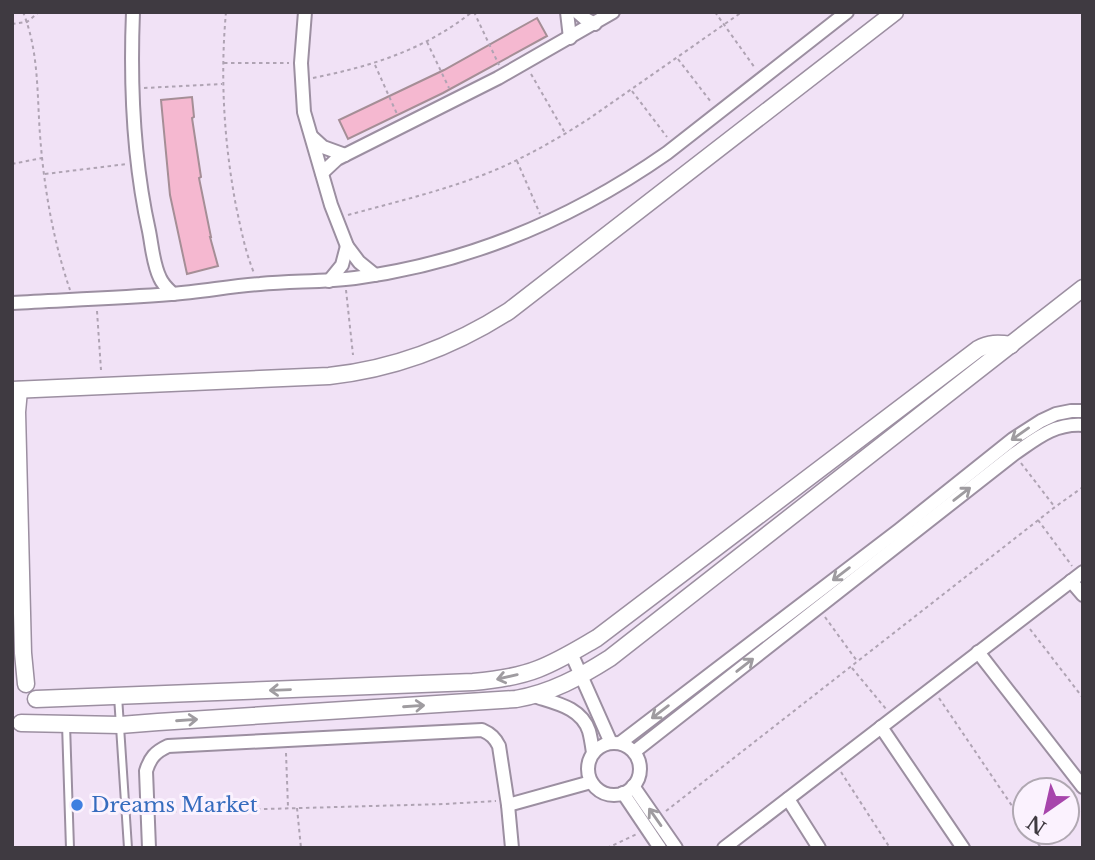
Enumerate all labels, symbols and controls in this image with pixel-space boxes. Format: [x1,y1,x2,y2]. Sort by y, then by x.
one-way arrow [1011,427,1030,441]
one-way arrow [953,486,971,501]
one-way arrow [831,566,850,581]
one-way arrow [735,657,754,672]
one-way arrow [496,671,519,685]
one-way arrow [269,683,292,696]
one-way arrow [402,699,425,712]
one-way arrow [651,705,670,720]
one-way arrow [175,714,198,727]
north arrow [1011,776,1081,846]
place label: Dreams Market [91,792,258,818]
marker: Dreams Market [69,797,85,813]
one-way arrow [648,808,662,827]
text: N [1023,810,1051,839]

